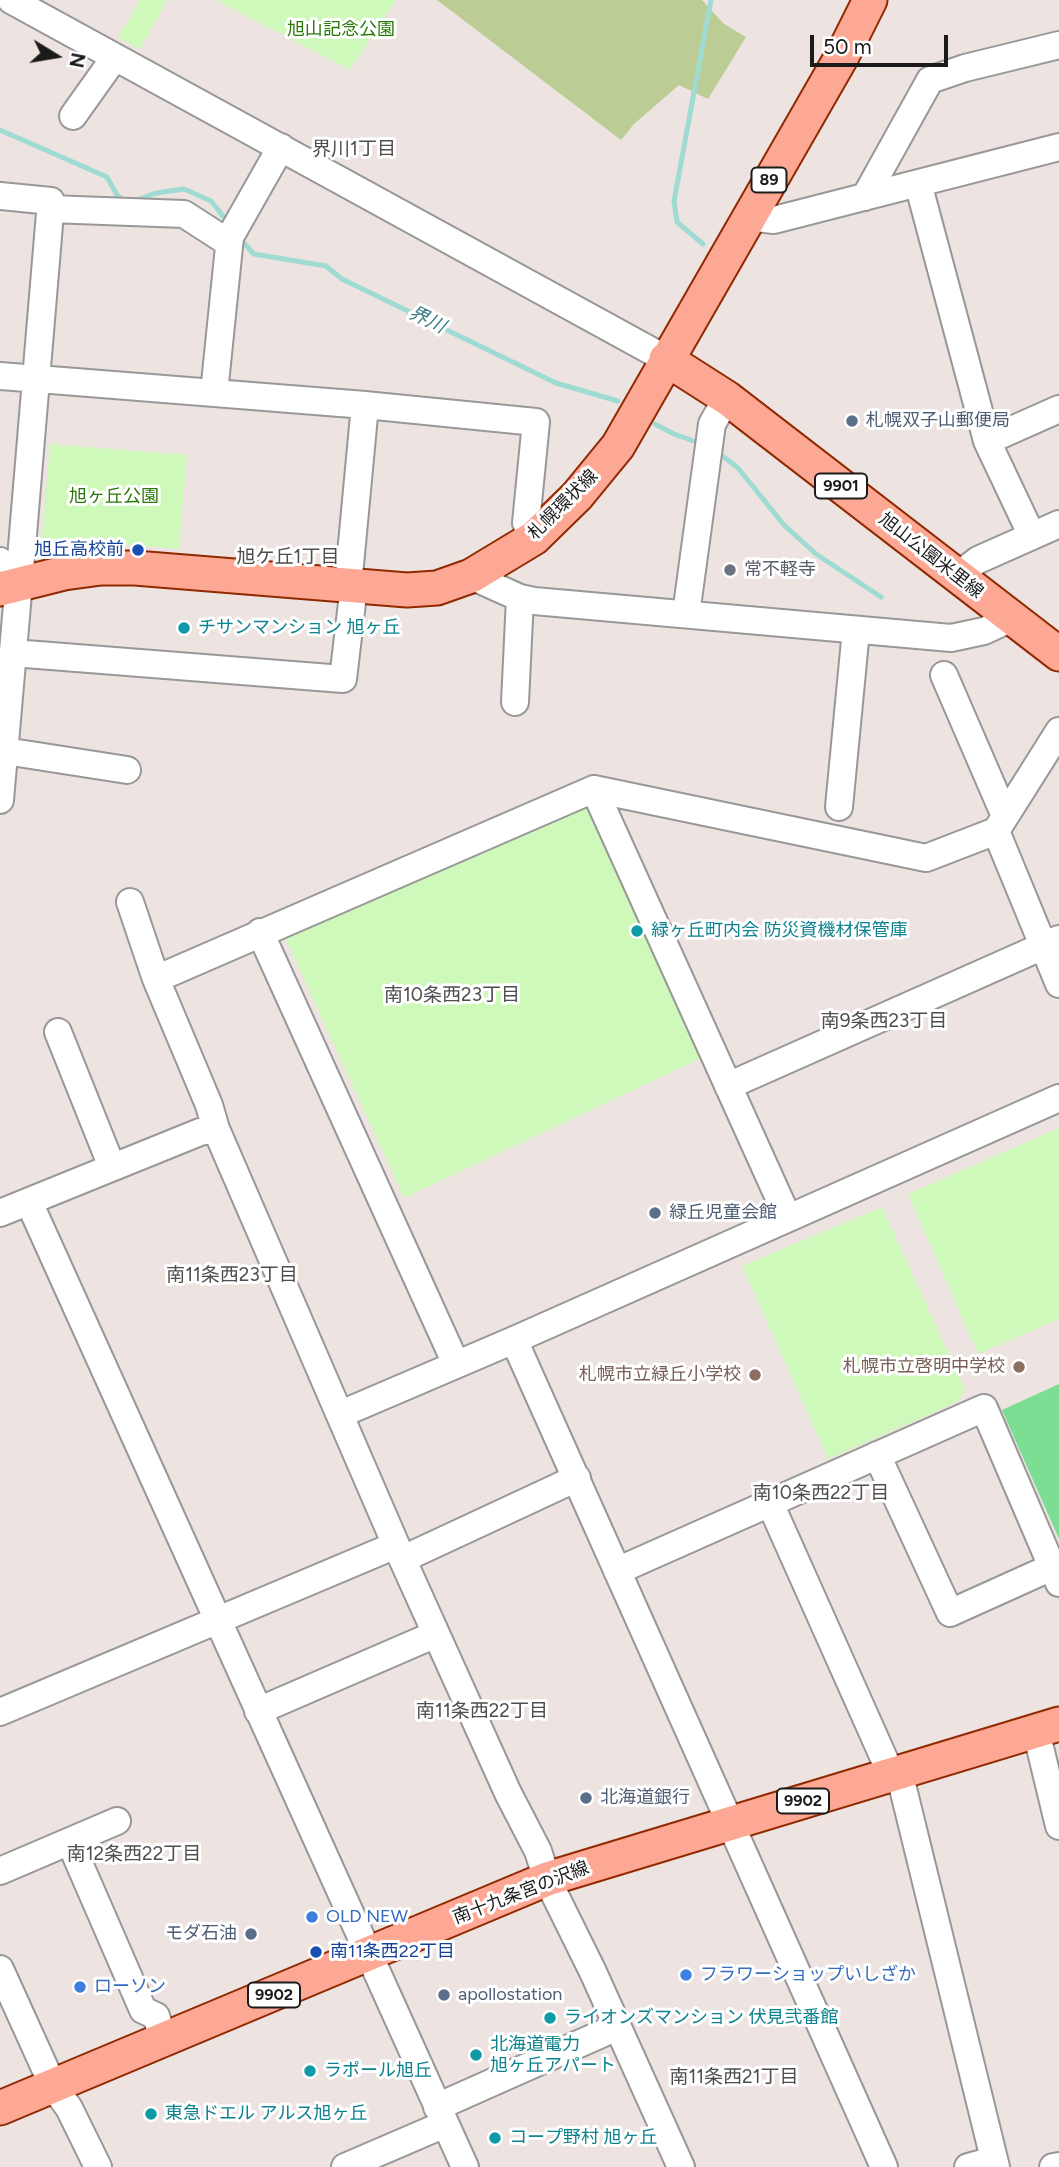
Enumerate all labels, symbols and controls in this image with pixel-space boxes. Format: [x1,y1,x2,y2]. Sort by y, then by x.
park label: 旭山記念公園 [287,19,395,41]
north arrow [21,21,91,91]
scale bar [814,21,952,65]
text: 50 m [823,34,872,59]
text: N [64,51,90,70]
district label: 界川1丁目 [312,138,396,160]
road number: 89 [752,168,786,192]
water label: 界川 [405,301,449,339]
place label: 札幌双子山郵便局 [866,410,1010,432]
marker: 札幌双子山郵便局 [844,413,860,429]
street label: 札幌環状線 [524,466,602,544]
road number: 9901 [815,474,867,499]
park label: 旭ヶ丘公園 [69,486,159,508]
street label: 旭山公園米里線 [875,509,987,603]
place label: 旭丘高校前 [34,539,124,561]
marker: 旭丘高校前 [130,542,146,558]
district label: 旭ケ丘1丁目 [237,546,339,568]
place label: 常不軽寺 [744,559,816,581]
marker: 常不軽寺 [722,562,738,578]
place label: チサンマンション 旭ヶ丘 [198,617,400,639]
marker: チサンマンション 旭ヶ丘 [176,620,192,636]
place label: 緑ヶ丘町内会 防災資機材保管庫 [651,920,907,942]
marker: 緑ヶ丘町内会 防災資機材保管庫 [629,923,645,939]
district label: 南10条西23丁目 [384,984,520,1006]
district label: 南9条西23丁目 [821,1010,947,1032]
place label: 緑丘児童会館 [669,1202,777,1224]
marker: 緑丘児童会館 [647,1205,663,1221]
district label: 南11条西23丁目 [166,1264,298,1286]
place label: 札幌市立啓明中学校 [843,1356,1005,1378]
marker: 札幌市立啓明中学校 [1011,1359,1027,1375]
place label: 札幌市立緑丘小学校 [579,1364,741,1386]
marker: 札幌市立緑丘小学校 [747,1367,763,1383]
district label: 南10条西22丁目 [753,1482,889,1504]
district label: 南11条西22丁目 [416,1700,548,1722]
place label: 北海道銀行 [600,1787,690,1809]
road number: 9902 [777,1788,829,1814]
marker: 北海道銀行 [578,1790,594,1806]
district label: 南12条西22丁目 [67,1843,201,1865]
street label: 南十九条宮の沢線 [450,1857,592,1929]
place label: OLD NEW [326,1906,408,1928]
marker: OLD NEW [304,1909,320,1925]
place label: モダ石油 [165,1923,237,1945]
marker: モダ石油 [243,1926,259,1942]
place label: 南11条西22丁目 [330,1941,455,1963]
marker: 南11条西22丁目 [308,1944,324,1960]
place label: フラワーショップいしざか [700,1964,916,1986]
marker: フラワーショップいしざか [678,1967,694,1983]
place label: ローソン [94,1976,166,1998]
marker: ローソン [72,1979,88,1995]
road number: 9902 [248,1982,300,2008]
place label: apollostation [458,1984,562,2006]
marker: apollostation [436,1987,452,2003]
place label: ライオンズマンション 伏見弐番館 [564,2007,838,2029]
marker: ライオンズマンション 伏見弐番館 [542,2010,558,2026]
place label: 北海道電力 旭ヶ丘アパート [490,2034,616,2076]
marker: 北海道電力 旭ヶ丘アパート [468,2047,484,2063]
place label: ラポール旭丘 [324,2060,432,2082]
marker: ラポール旭丘 [302,2063,318,2079]
district label: 南11条西21丁目 [669,2066,799,2088]
place label: 東急ドエル アルス旭ヶ丘 [165,2103,367,2125]
marker: 東急ドエル アルス旭ヶ丘 [143,2106,159,2122]
place label: コープ野村 旭ヶ丘 [509,2127,657,2149]
marker: コープ野村 旭ヶ丘 [487,2130,503,2146]

